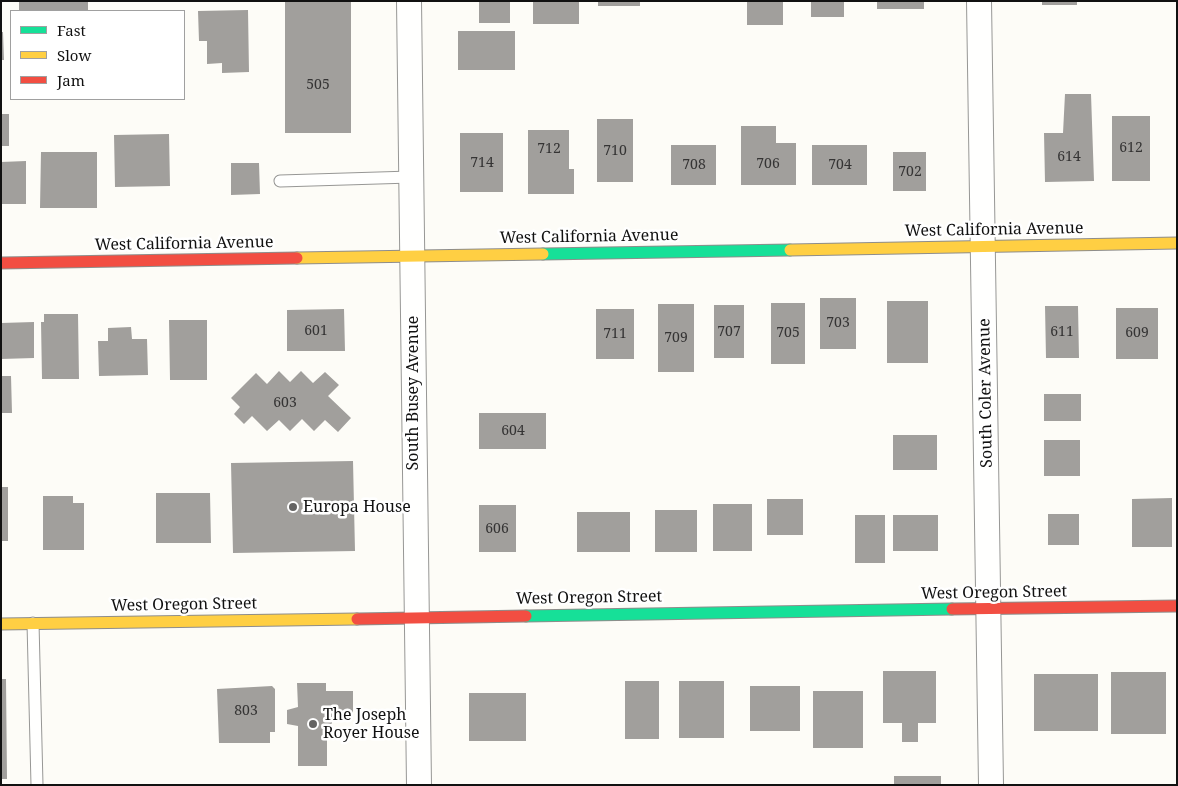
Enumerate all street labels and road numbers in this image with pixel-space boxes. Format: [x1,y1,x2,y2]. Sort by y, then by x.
street label: West California Avenue [904,219,1084,241]
street label: West California Avenue [499,226,679,248]
street label: West California Avenue [94,233,274,255]
street label: South Busey Avenue [403,316,423,470]
street label: South Coler Avenue [975,318,997,468]
street label: West Oregon Street [921,582,1067,604]
street label: West Oregon Street [516,587,662,609]
street label: West Oregon Street [111,594,257,616]

